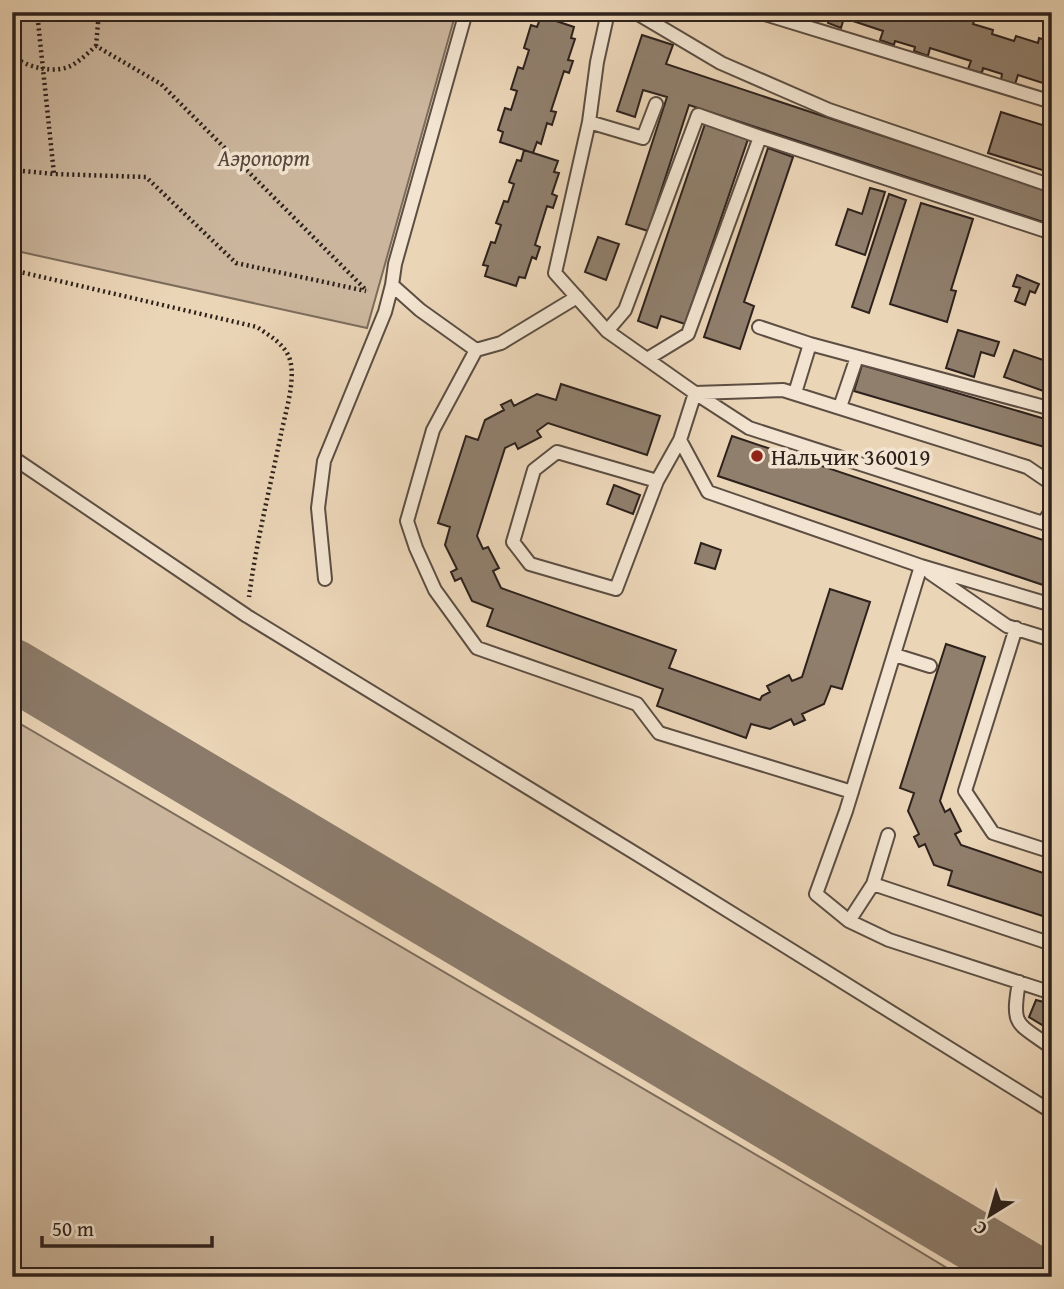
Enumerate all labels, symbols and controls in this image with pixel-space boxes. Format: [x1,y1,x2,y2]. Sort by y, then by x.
park label: Аэропорт [217,141,311,174]
place label: Нальчик 360019 [771,440,930,473]
marker: Нальчик 360019 [749,448,765,464]
north arrow [956,1180,1026,1250]
scale bar [42,1205,212,1249]
text: 50 m [52,1213,94,1244]
text: С [967,1214,992,1243]

